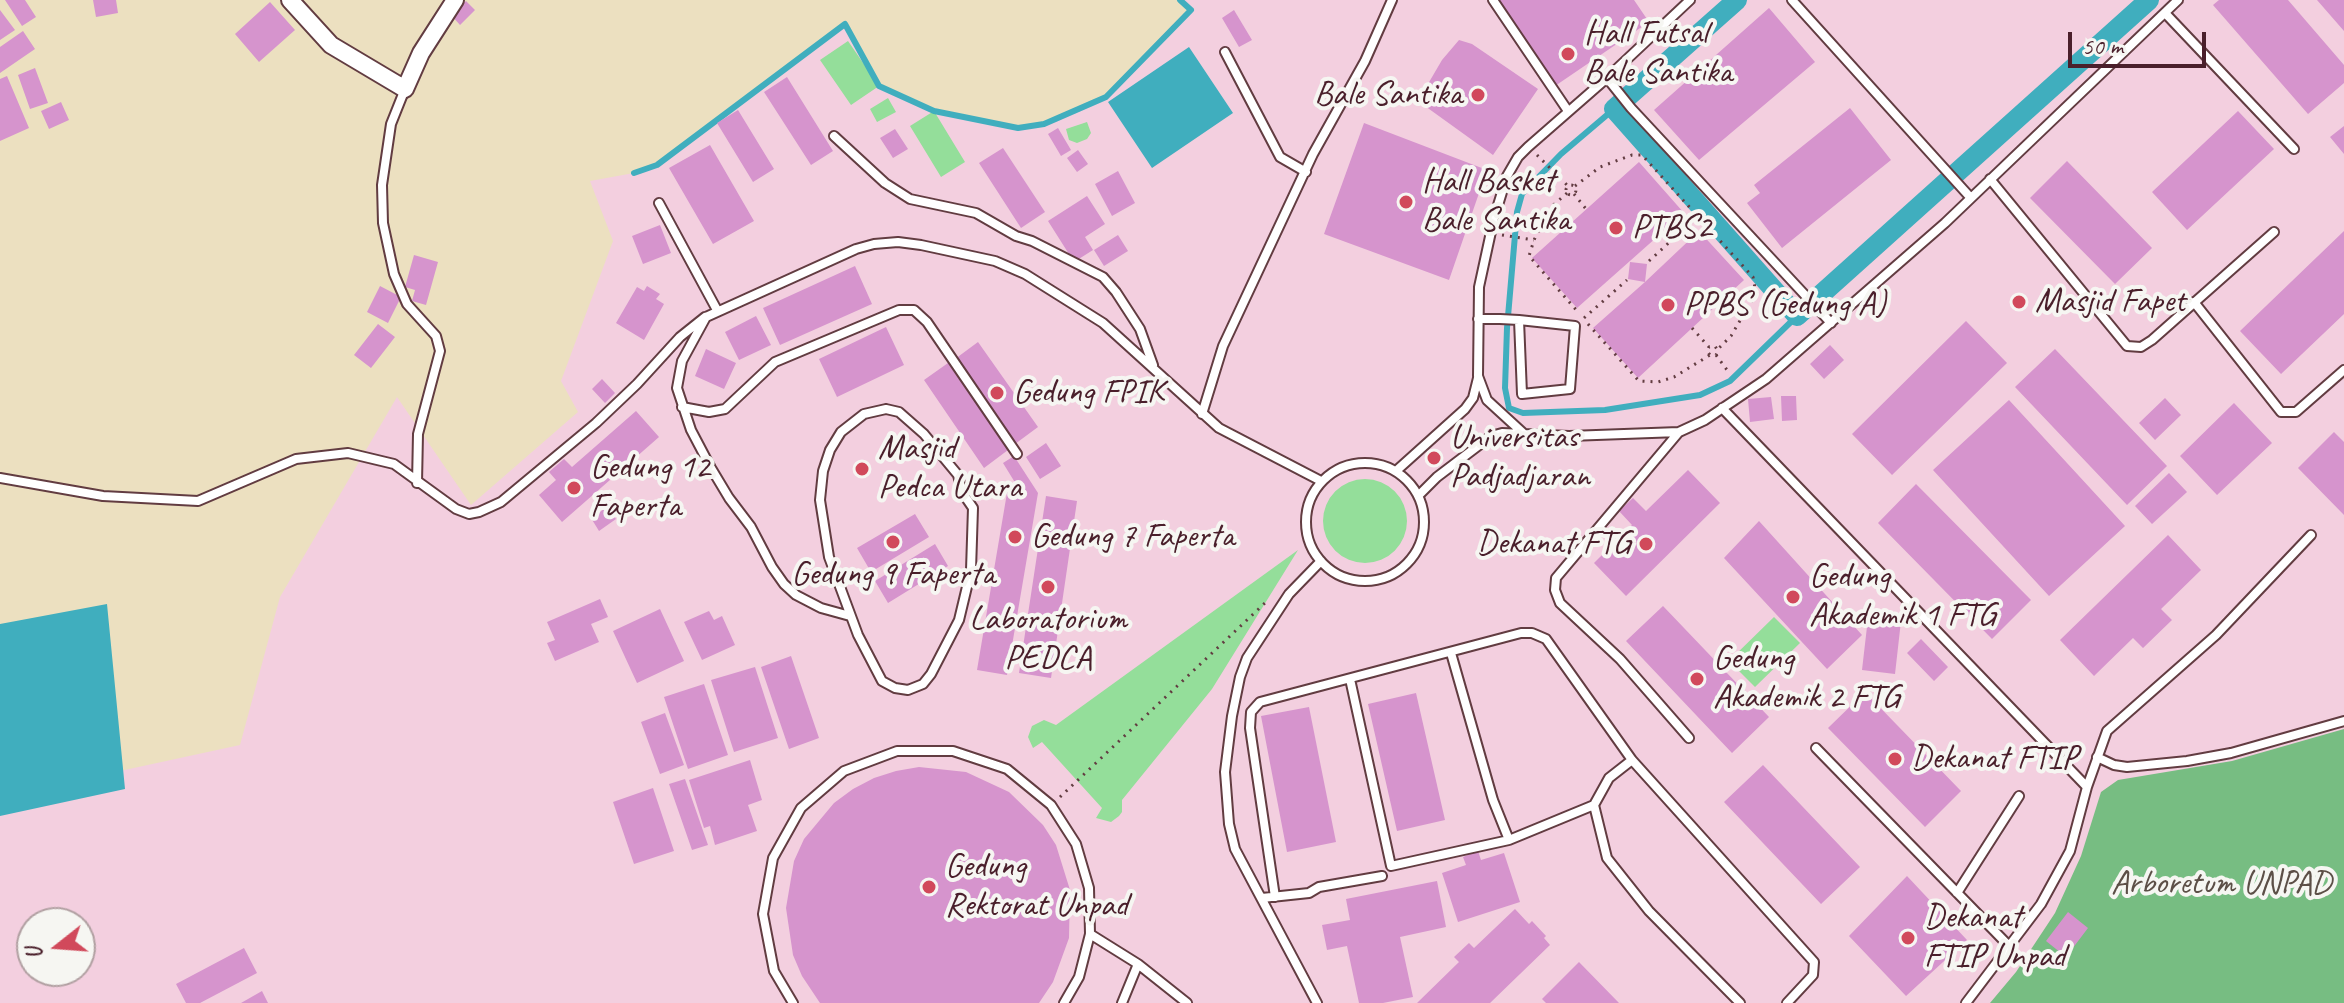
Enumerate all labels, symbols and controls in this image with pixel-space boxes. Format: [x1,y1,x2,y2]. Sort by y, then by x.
place label: Hall Futsal Bale Santika [1584,14,1732,94]
scale bar [2072,16,2210,66]
text: 50 m [2082,31,2123,61]
marker: Hall Futsal Bale Santika [1559,45,1577,63]
place label: Bale Santika [1314,75,1462,115]
marker: Bale Santika [1469,86,1487,104]
place label: Hall Basket Bale Santika [1422,162,1570,242]
marker: Hall Basket Bale Santika [1397,193,1415,211]
place label: PTBS2 [1632,208,1712,248]
marker: PTBS2 [1607,219,1625,237]
place label: Masjid Fapet [2035,282,2185,322]
place label: PPBS (Gedung A) [1684,285,1886,325]
marker: Masjid Fapet [2010,293,2028,311]
marker: PPBS (Gedung A) [1659,296,1677,314]
place label: Gedung FPIK [1013,373,1164,413]
marker: Gedung FPIK [988,384,1006,402]
place label: Universitas Padjadjaran [1450,418,1590,498]
place label: Masjid Pedca Utara [878,429,1021,508]
place label: Gedung 12 Faperta [590,448,710,528]
marker: Universitas Padjadjaran [1425,449,1443,467]
marker: Masjid Pedca Utara [853,460,871,478]
marker: Gedung 12 Faperta [565,479,583,497]
place label: Gedung 7 Faperta [1031,517,1234,557]
place label: Dekanat FTG [1477,524,1630,564]
marker: Gedung 7 Faperta [1006,528,1024,546]
marker: Gedung 9 Faperta [884,533,902,551]
marker: Dekanat FTG [1637,535,1655,553]
place label: Gedung 9 Faperta [791,555,995,595]
place label: Gedung Akademik 1 FTG [1809,557,1995,636]
marker: Laboratorium PEDCA [1039,578,1057,596]
marker: Gedung Akademik 1 FTG [1784,588,1802,606]
place label: Laboratorium PEDCA [969,600,1127,680]
place label: Gedung Akademik 2 FTG [1713,639,1899,718]
marker: Gedung Akademik 2 FTG [1688,670,1706,688]
place label: Dekanat FTIP [1911,739,2077,779]
marker: Dekanat FTIP [1886,750,1904,768]
place label: Gedung Rektorat Unpad [945,847,1128,926]
park label: Arboretum UNPAD [2111,864,2331,904]
marker: Gedung Rektorat Unpad [920,878,938,896]
place label: Dekanat FTIP Unpad [1924,898,2066,978]
north arrow [16,907,96,987]
marker: Dekanat FTIP Unpad [1899,929,1917,947]
text: U [20,944,50,963]

